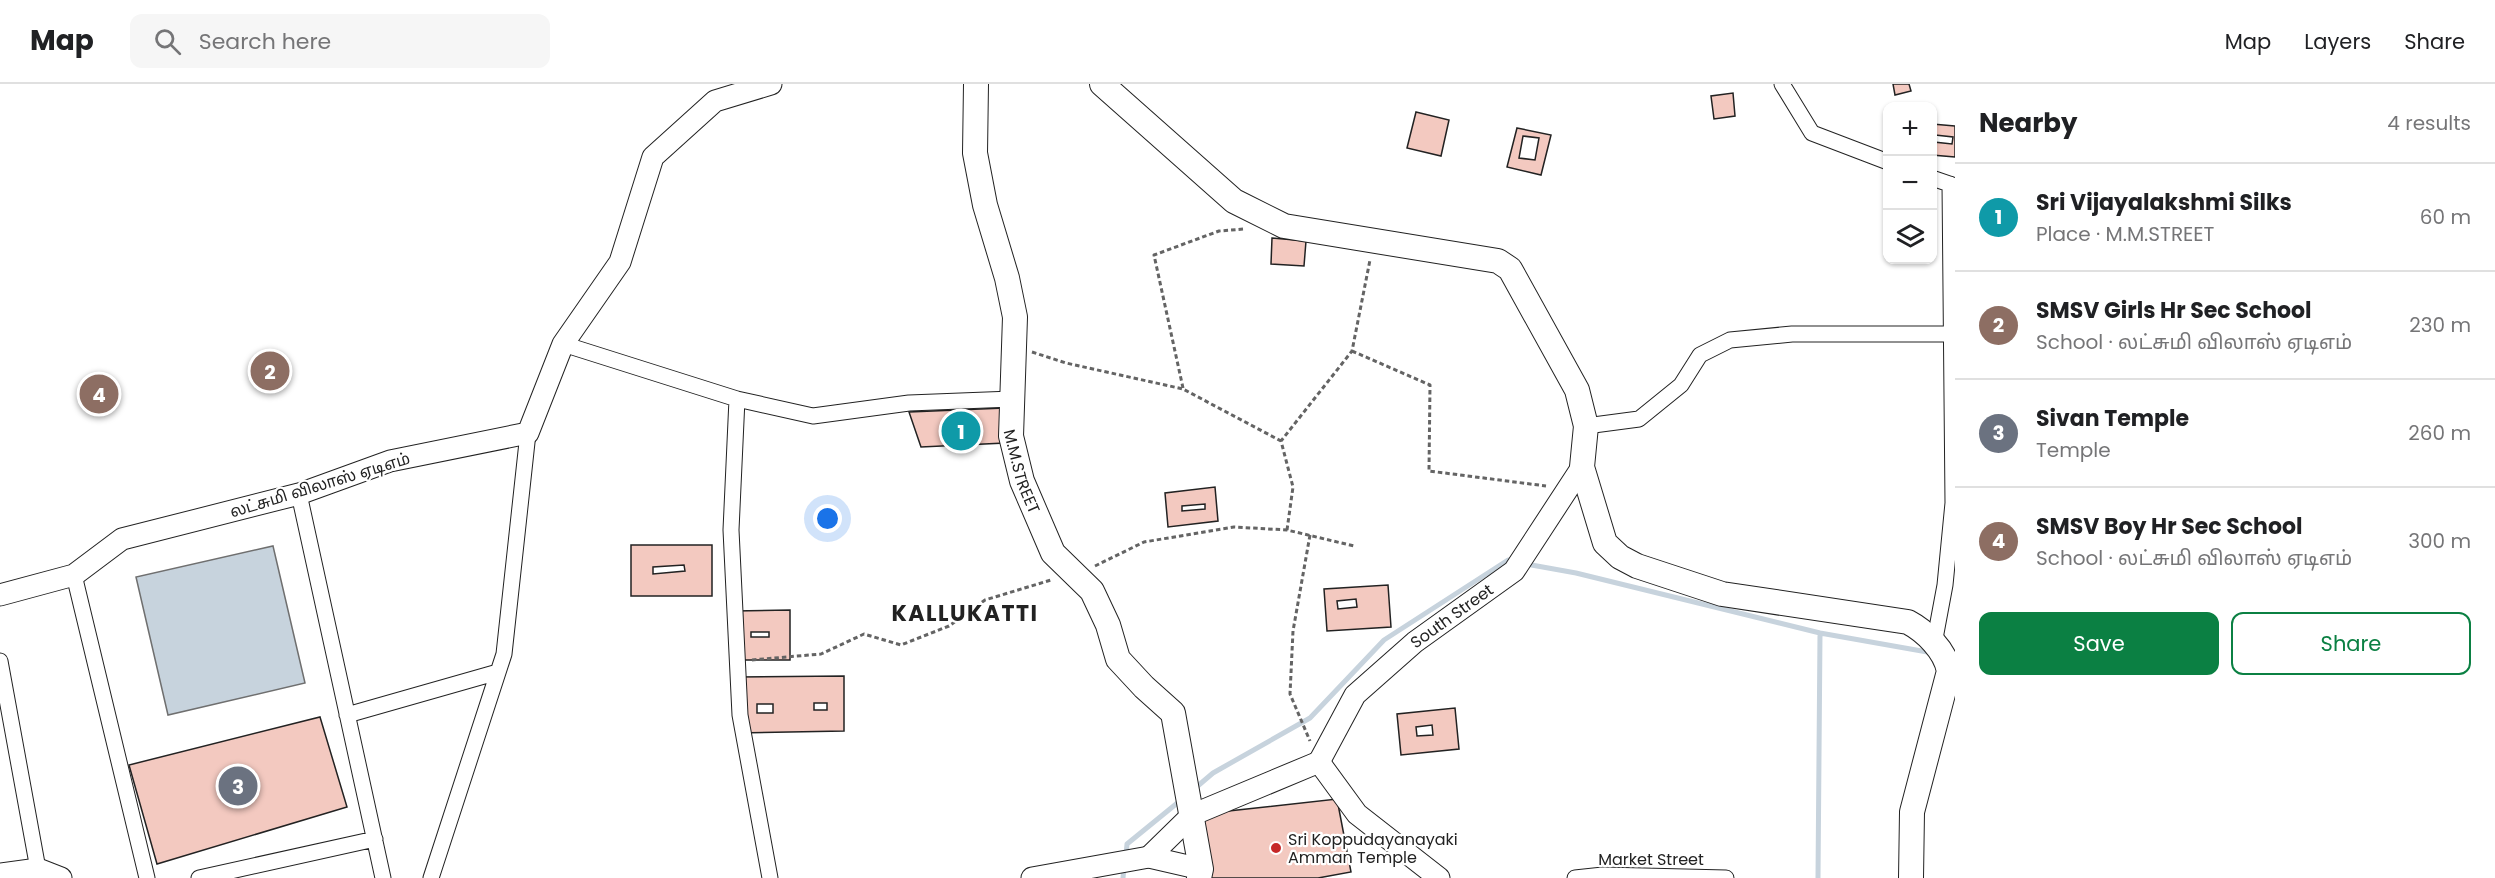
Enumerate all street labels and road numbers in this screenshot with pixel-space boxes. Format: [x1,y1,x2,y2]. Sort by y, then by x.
street label: M.M.STREET [998,427,1046,517]
street label: லட்சுமி விலாஸ் ஏடிஎம் [227,447,413,523]
street label: South Street [1405,578,1498,653]
street label: Market Street [1598,848,1704,871]

